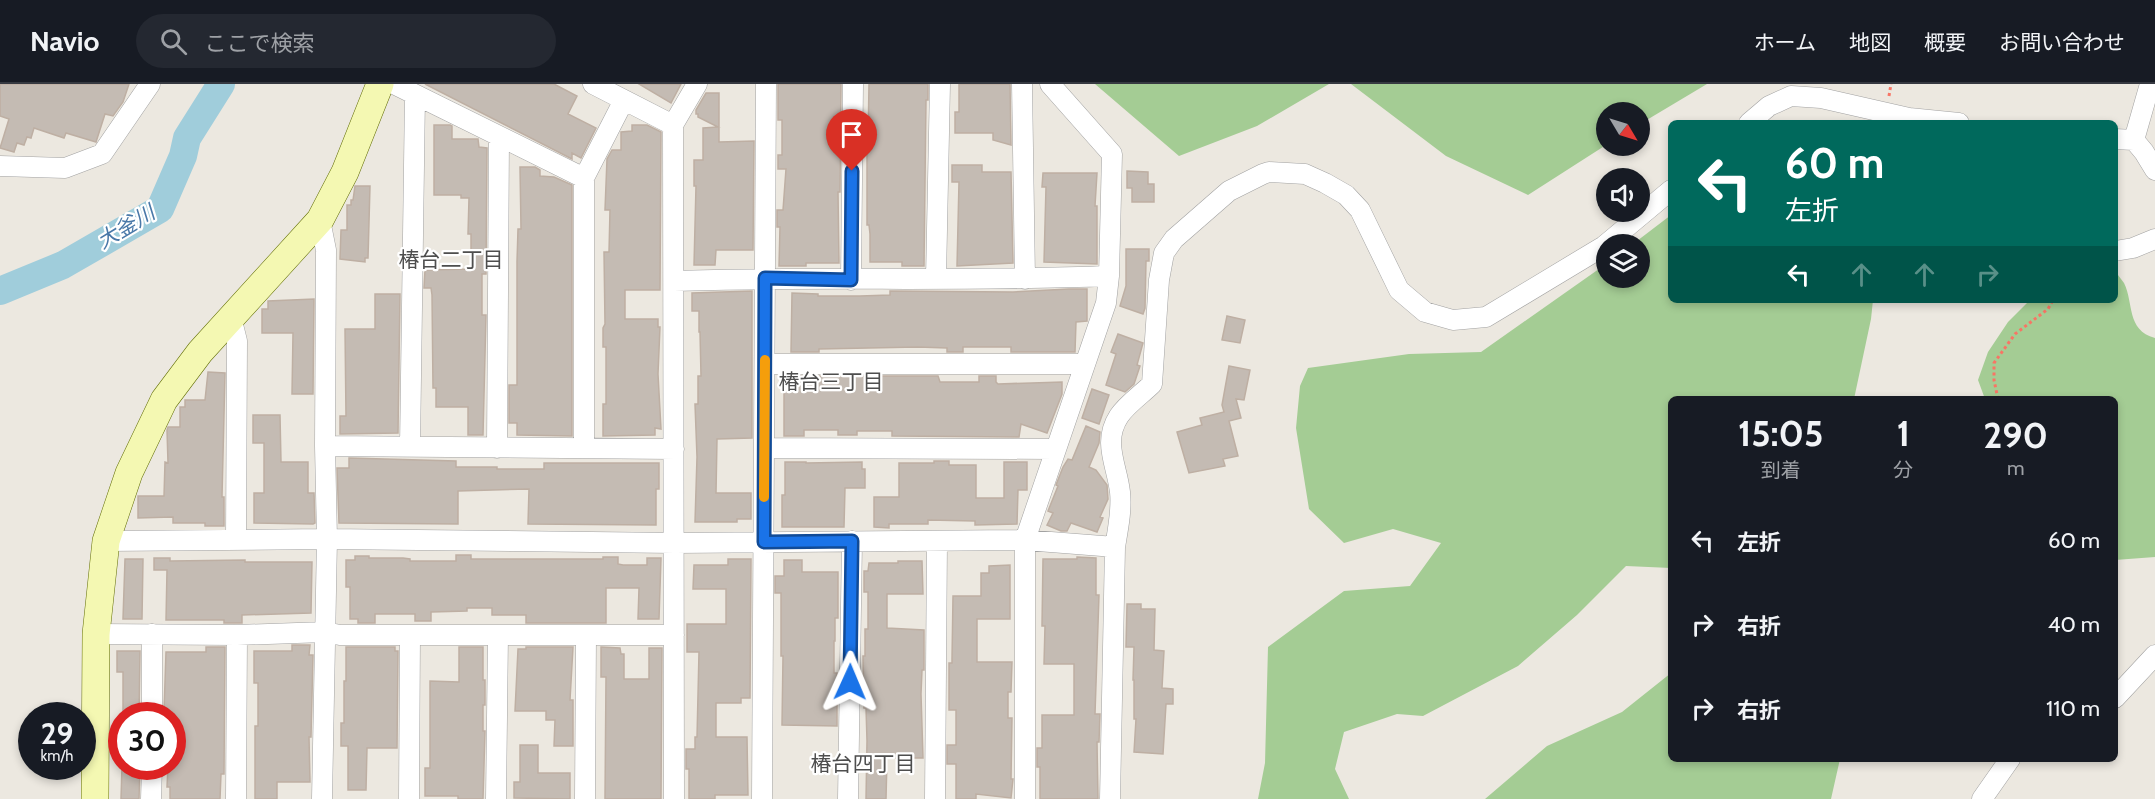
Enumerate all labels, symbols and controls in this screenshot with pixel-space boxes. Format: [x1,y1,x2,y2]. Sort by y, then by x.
search box [136,14,556,68]
text: Navio [30,24,100,58]
icon: search [157,25,190,58]
text: ここで検索 [205,30,315,57]
text: ホーム [1754,30,1816,55]
text: 地図 [1849,30,1891,55]
text: 概要 [1924,30,1966,55]
text: お問い合わせ [1999,30,2125,55]
north arrow [1596,102,1650,156]
map controls [1596,102,1650,288]
pin [826,109,877,171]
icon: arrive [835,118,868,151]
text: 60 m [1785,137,1884,189]
icon: left [1686,144,1764,222]
button: sound [1596,168,1650,222]
text: 左折 [1785,194,1839,227]
water label: 大釜川 [92,199,161,254]
button: layers [1596,234,1650,288]
district label: 椿台二丁目 [399,247,504,272]
icon: left [1782,258,1815,291]
icon: ahead [1845,258,1878,291]
icon: ahead [1908,258,1941,291]
icon: right [1971,258,2004,291]
district label: 椿台三丁目 [779,369,884,394]
text: 15:05 [1738,411,1823,455]
text: 1 [1897,411,1910,455]
text: 290 [1983,413,2048,457]
text: m [2007,456,2024,480]
text: 到着 [1761,458,1801,482]
text: 分 [1893,458,1913,482]
icon: left [1686,524,1719,557]
text: 60 m [2048,527,2100,554]
text: 左折 [1737,529,1781,556]
icon: right [1686,608,1719,641]
text: 40 m [2048,611,2100,638]
text: 右折 [1737,613,1781,640]
position arrow [818,650,882,714]
icon: right [1686,692,1719,725]
text: 110 m [2046,695,2100,722]
text: 右折 [1737,697,1781,724]
speed limit sign: 30 [108,702,186,780]
text: 29 [41,715,73,752]
text: km/h [41,747,73,765]
district label: 椿台四丁目 [811,751,916,776]

